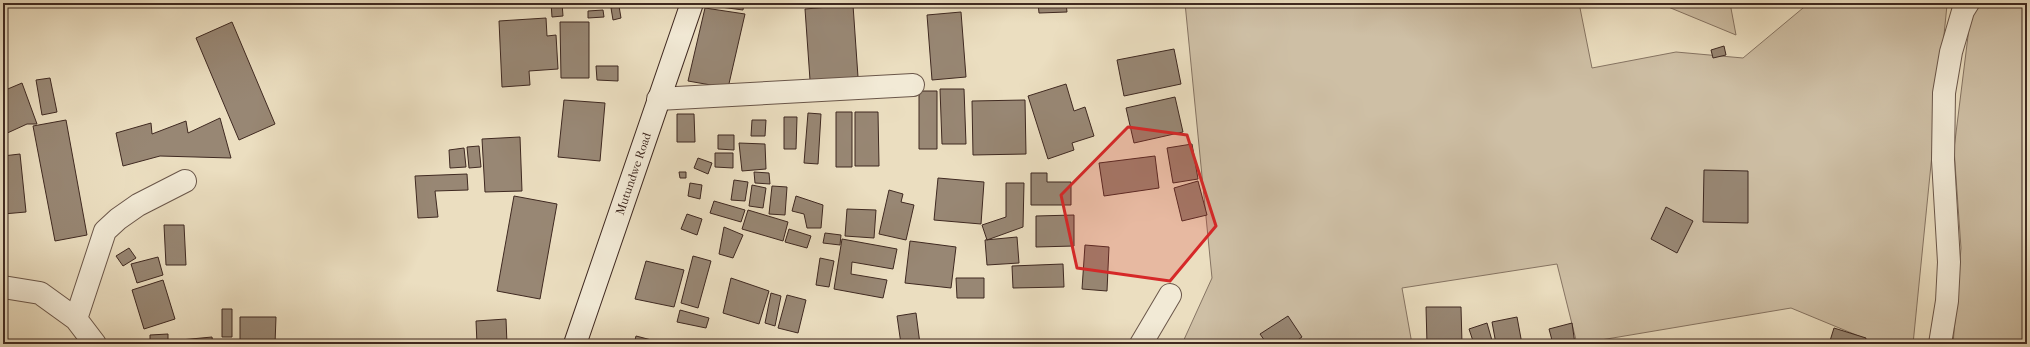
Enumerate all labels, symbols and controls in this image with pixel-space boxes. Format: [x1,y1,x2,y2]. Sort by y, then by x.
street label: Mutundwe Road [613,130,654,217]

